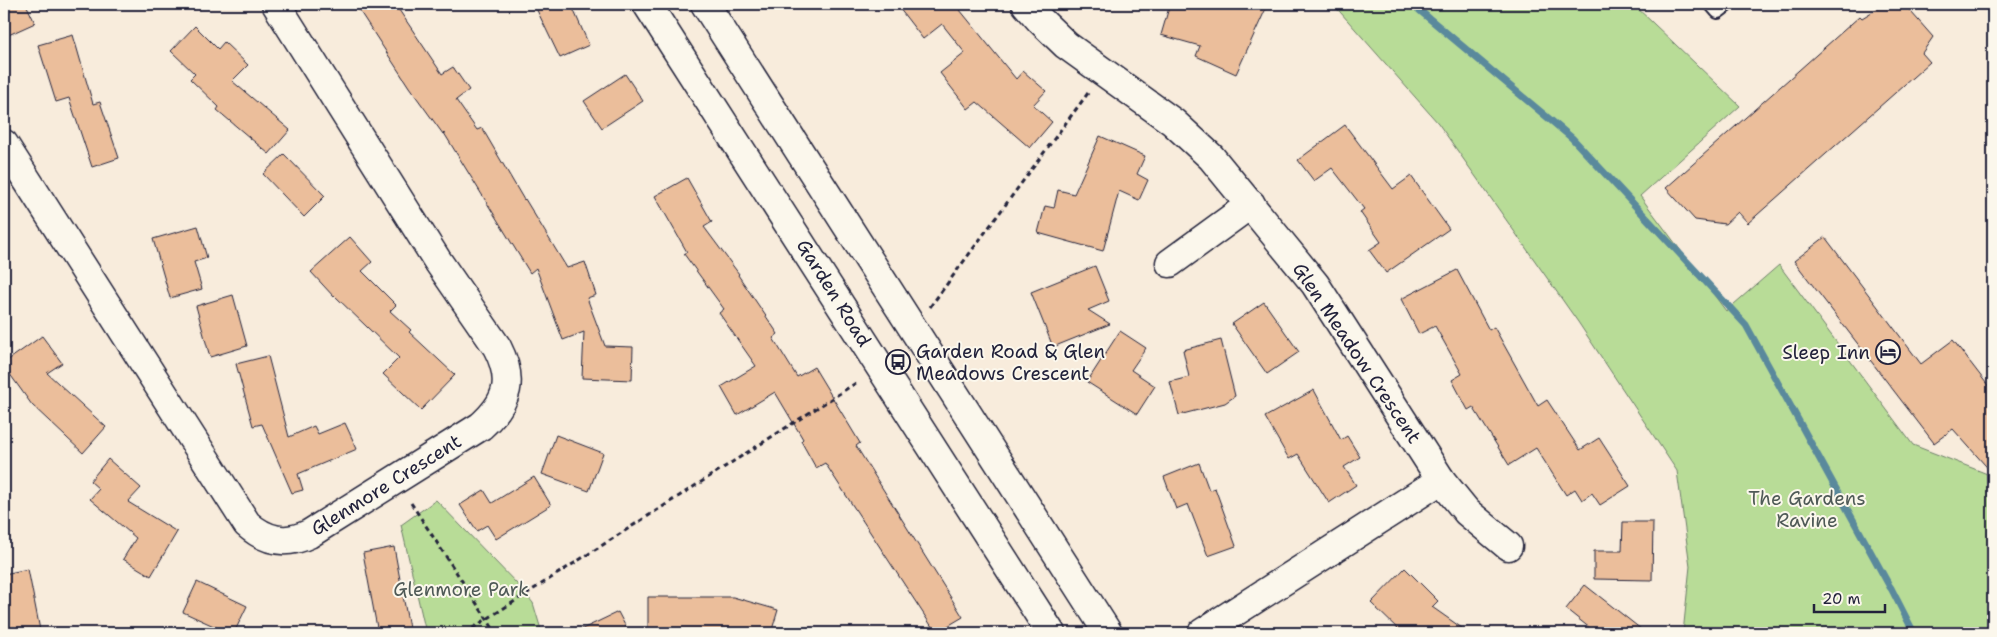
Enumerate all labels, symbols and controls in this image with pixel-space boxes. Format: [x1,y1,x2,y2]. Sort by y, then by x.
street label: Garden Road [791,234,877,352]
street label: Glen Meadow Crescent [1287,258,1427,448]
place label: Garden Road & Glen Meadows Crescent [916,339,1105,386]
hotel icon: Sleep Inn [1875,339,1901,365]
place label: Sleep Inn [1782,340,1870,365]
bus stop icon: Garden Road & Glen Meadows Crescent [885,349,911,375]
street label: Glenmore Crescent [306,429,466,541]
park label: The Gardens Ravine [1748,486,1866,533]
park label: Glenmore Park [393,577,529,602]
scale bar [1814,582,1886,614]
text: 20 m [1822,589,1861,609]

